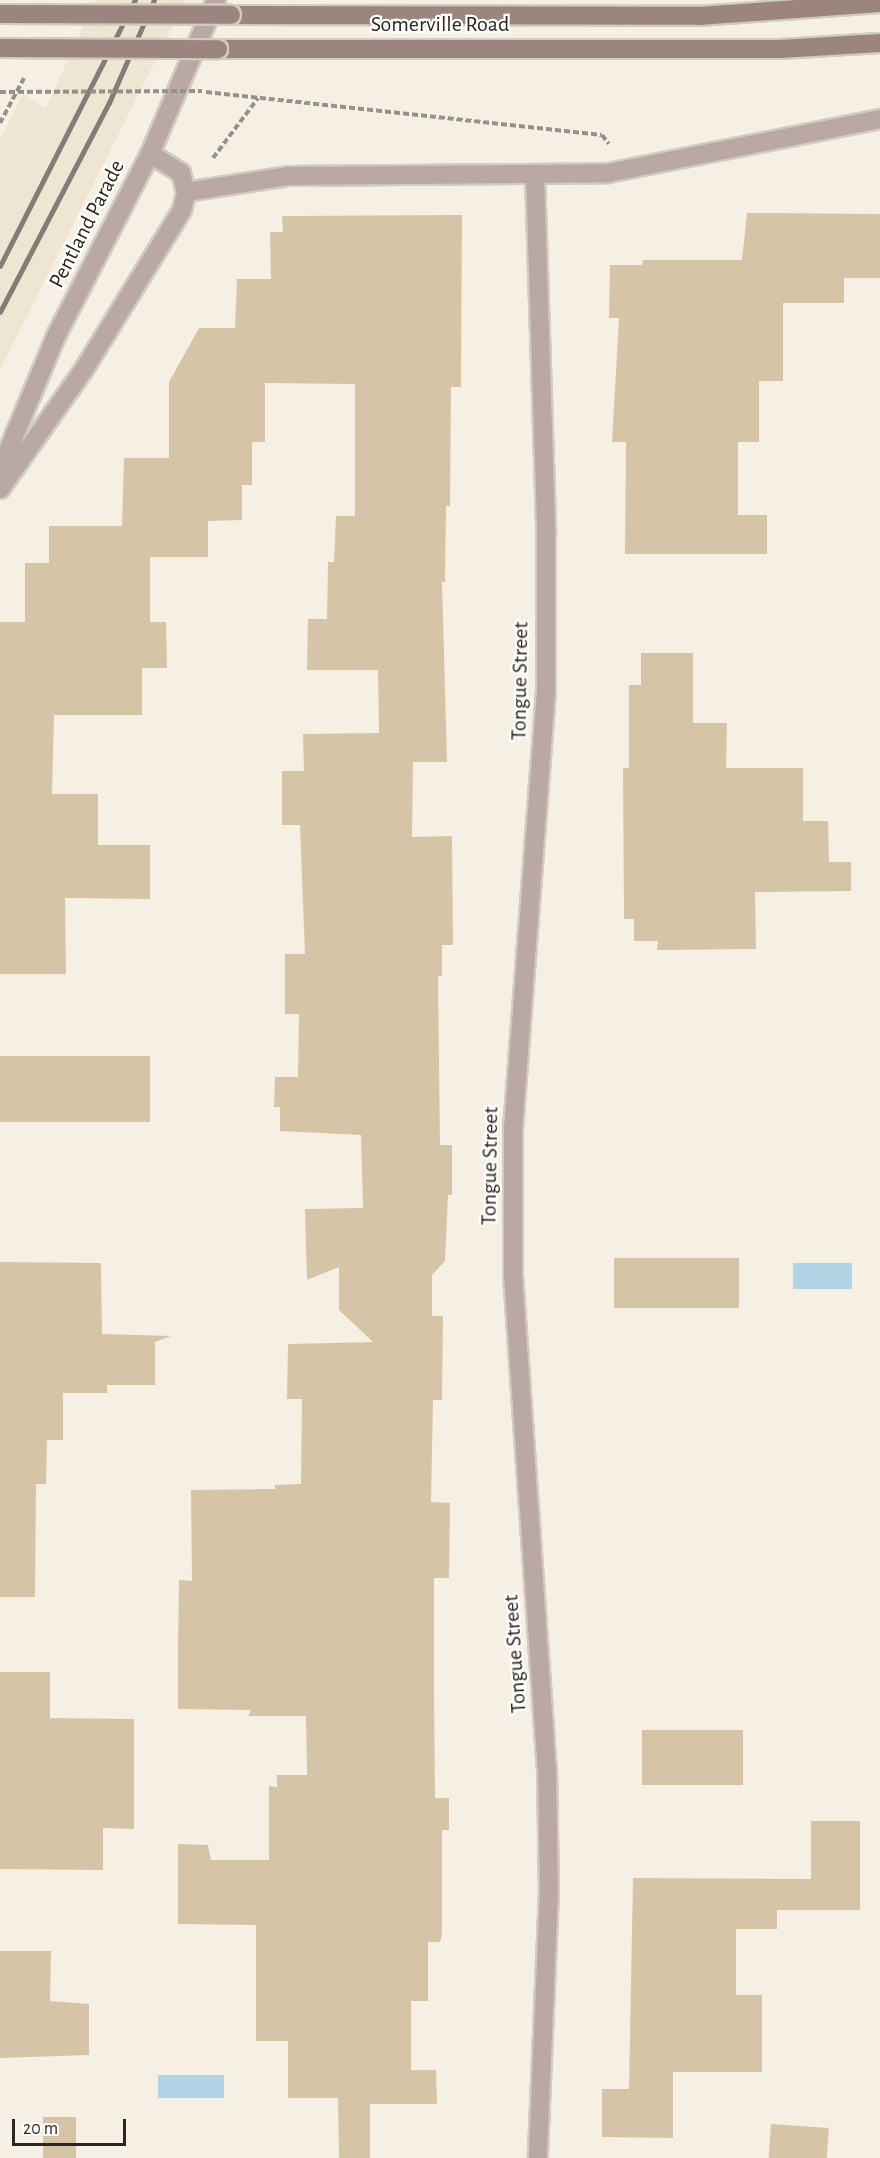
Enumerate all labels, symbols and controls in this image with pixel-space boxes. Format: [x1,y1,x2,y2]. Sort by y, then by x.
street label: Somerville Road [371,12,509,38]
street label: Pentland Parade [43,156,131,292]
street label: Tongue Street [506,621,534,741]
street label: Tongue Street [476,1106,504,1226]
street label: Tongue Street [498,1594,532,1714]
scale bar [15,2107,129,2145]
text: 20 m [23,2120,58,2138]

